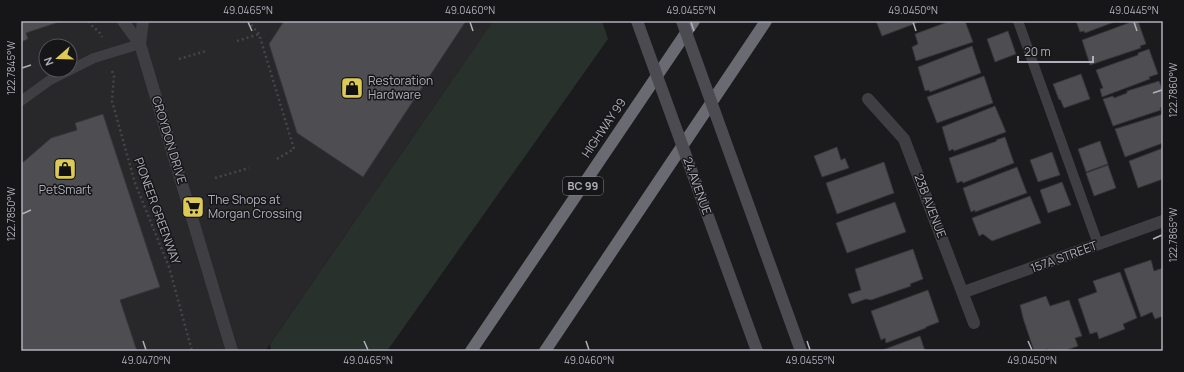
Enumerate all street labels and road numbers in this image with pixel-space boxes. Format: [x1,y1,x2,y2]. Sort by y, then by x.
street label: CROYDON DRIVE [148,94,191,186]
street label: HIGHWAY 99 [577,95,630,161]
street label: PIONEER GREENWAY [130,155,185,267]
street label: 24 AVENUE [679,155,716,217]
street label: 23B AVENUE [910,171,951,241]
road number: BC 99 [563,177,603,195]
street label: 157A STREET [1028,236,1100,277]

